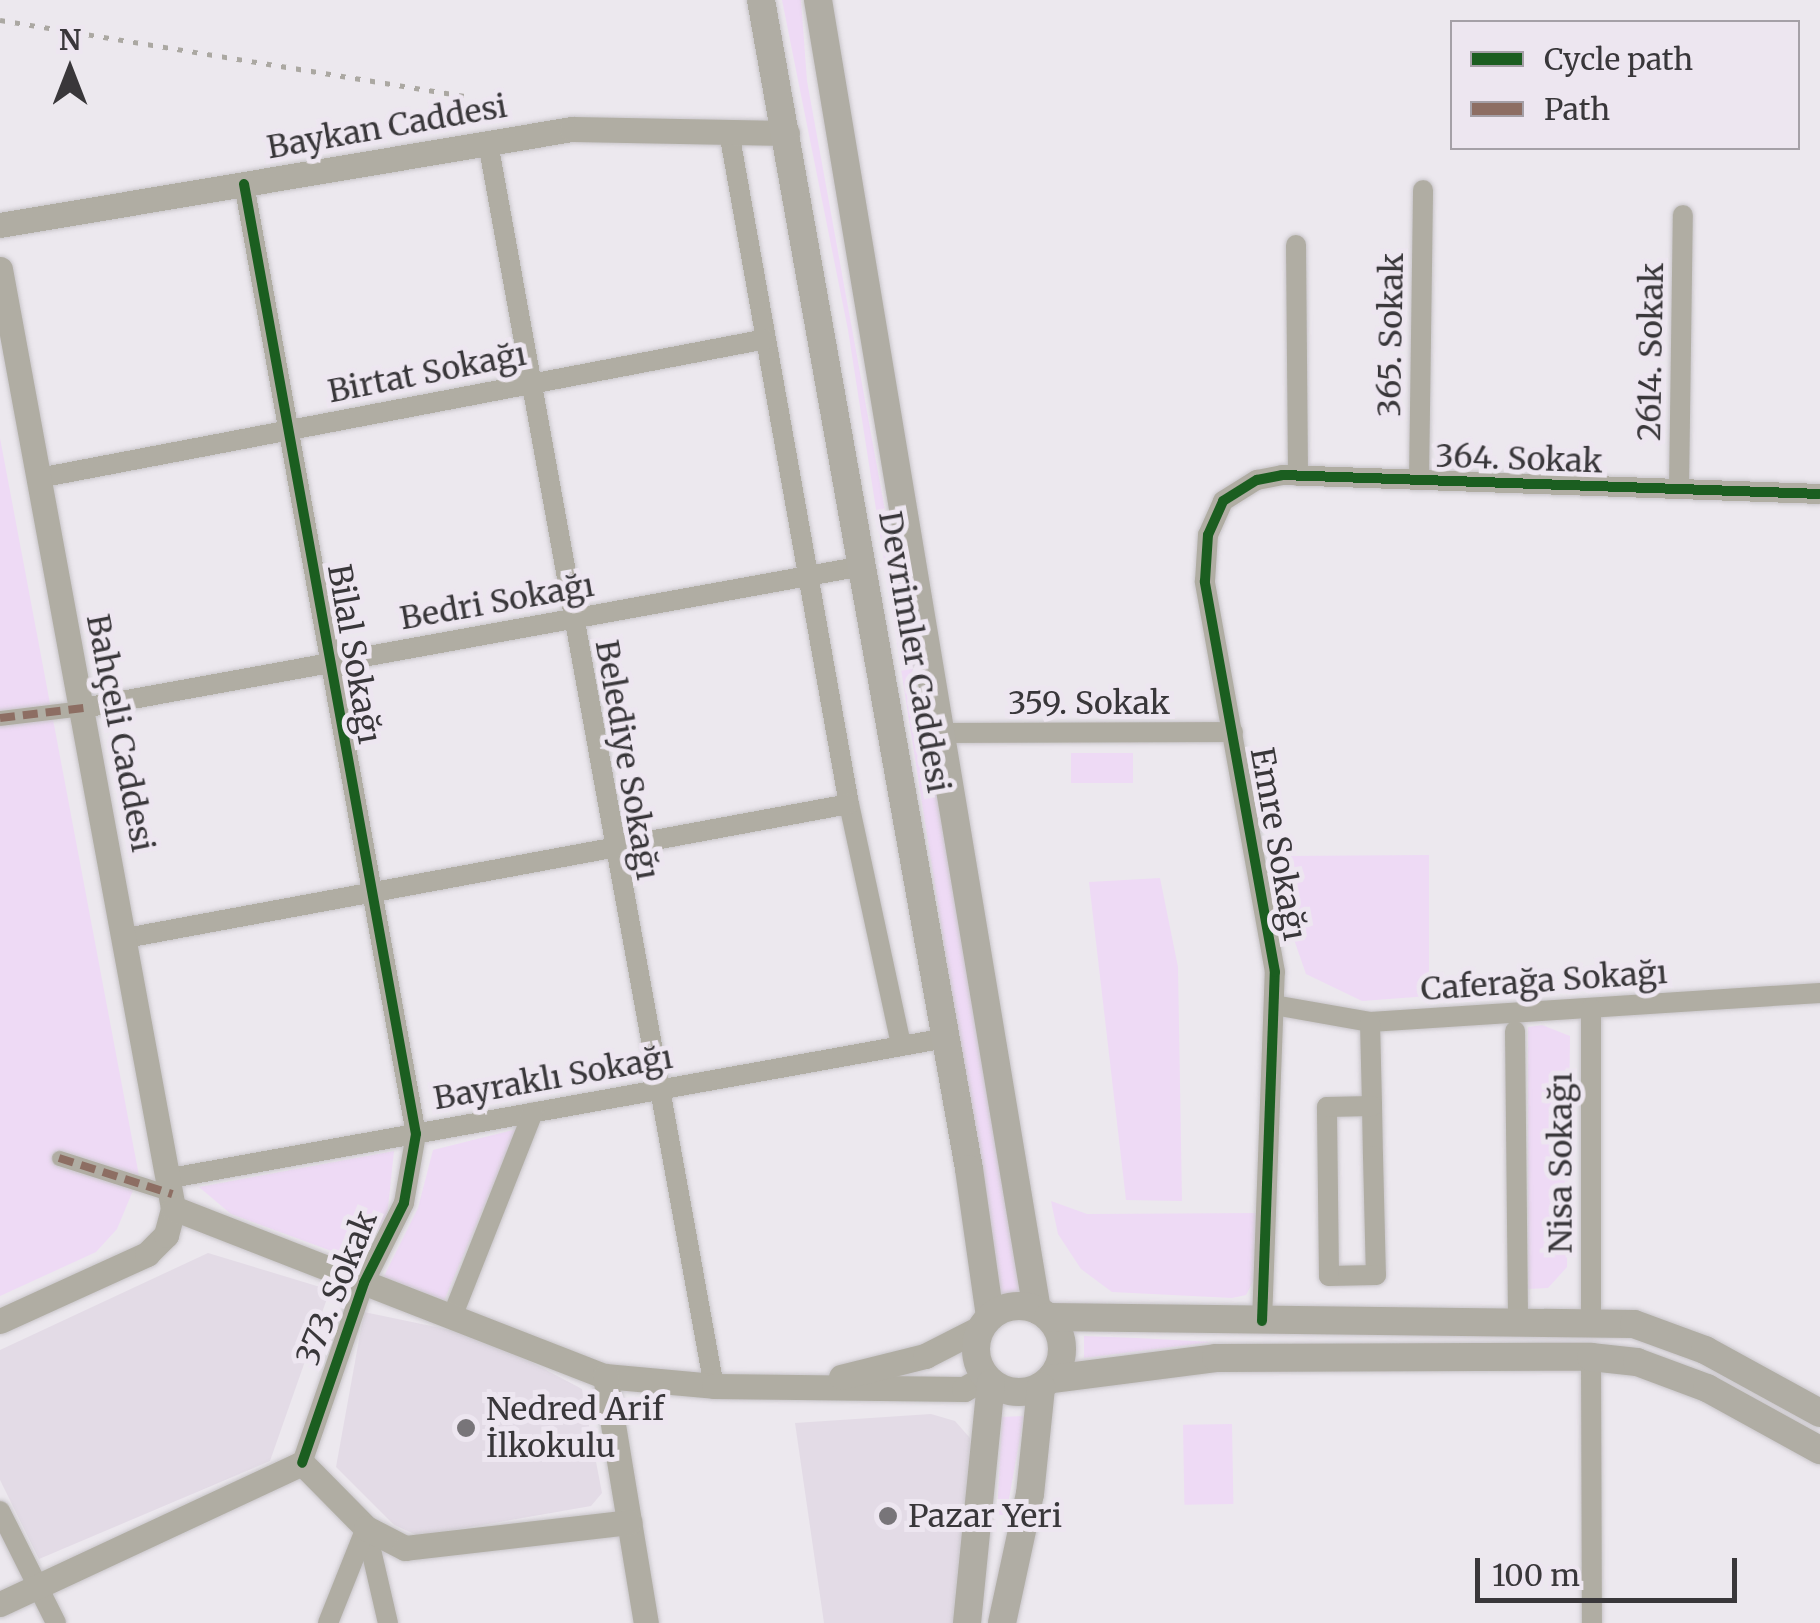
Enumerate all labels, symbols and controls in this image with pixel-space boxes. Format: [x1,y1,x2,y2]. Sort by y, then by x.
north arrow [20,20,120,120]
legend [1450,20,1800,150]
text: N [59,22,81,58]
text: Cycle path [1544,40,1693,78]
street label: Baykan Caddesi [264,87,510,167]
text: Path [1544,90,1610,128]
street label: 365. Sokak [1370,253,1412,417]
street label: 2614. Sokak [1630,263,1672,441]
street label: Birtat Sokağı [325,335,529,411]
street label: 364. Sokak [1435,437,1603,481]
street label: Devrimler Caddesi [870,508,958,796]
street label: Bilal Sokağı [319,561,389,747]
street label: Bedri Sokağı [397,566,597,638]
street label: Bahçeli Caddesi [78,611,162,855]
street label: Belediye Sokağı [587,637,667,883]
street label: 359. Sokak [1008,684,1170,722]
street label: Emre Sokağı [1242,745,1314,943]
street label: Caferağa Sokağı [1419,953,1669,1009]
street label: Bayraklı Sokağı [430,1038,676,1118]
street label: Nisa Sokağı [1542,1072,1580,1254]
street label: 373. Sokak [289,1205,385,1371]
place label: Nedred Arif İlkokulu [486,1391,664,1466]
marker: Nedred Arif İlkokulu [455,1417,477,1439]
place label: Pazar Yeri [908,1497,1062,1535]
marker: Pazar Yeri [877,1505,899,1527]
scale bar [1480,1538,1742,1600]
text: 100 m [1492,1556,1580,1594]

